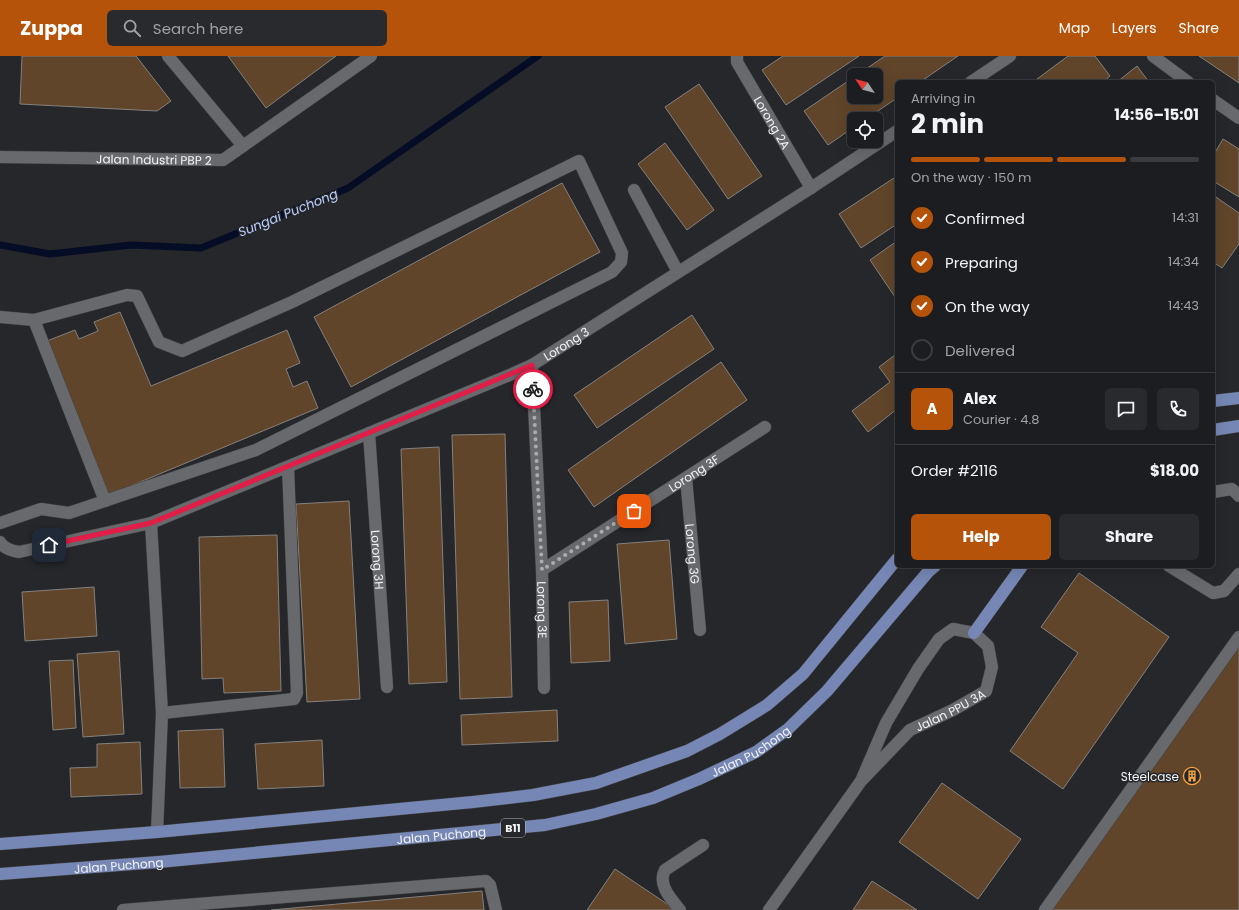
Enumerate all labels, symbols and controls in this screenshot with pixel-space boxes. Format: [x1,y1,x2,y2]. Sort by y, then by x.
search box [107,10,387,46]
text: Zuppa [20,15,83,42]
icon: search [121,17,143,39]
text: Search here [153,18,243,39]
text: Map [1059,18,1090,38]
text: Layers [1112,18,1156,38]
text: Share [1178,18,1219,38]
north arrow [847,68,883,104]
map controls [847,68,883,148]
text: Arriving in [911,89,975,108]
street label: Lorong 2A [750,93,795,152]
text: 14:56–15:01 [1114,104,1199,125]
text: 2 min [911,106,984,142]
button: locate [847,112,883,148]
street label: Jalan Industri PBP 2 [96,150,212,168]
text: On the way · 150 m [911,168,1031,187]
water label: Sungai Puchong [235,184,341,242]
icon: check [911,207,933,229]
text: Confirmed [945,208,1025,229]
text: 14:31 [1172,208,1199,227]
icon: check [911,251,933,273]
text: Preparing [945,252,1018,273]
text: 14:34 [1168,252,1199,271]
icon: check [911,295,933,317]
text: On the way [945,296,1030,317]
text: 14:43 [1168,296,1199,315]
street label: Lorong 3 [540,323,592,364]
text: Delivered [945,340,1015,361]
courier [513,369,553,409]
icon: bike [522,378,544,400]
text: Alex [963,388,997,409]
button: chat [1105,388,1147,430]
button: phone [1157,388,1199,430]
text: A [926,398,938,419]
text: Courier · 4.8 [963,410,1039,429]
street label: Lorong 3F [665,450,722,495]
text: Order #2116 [911,460,998,481]
text: $18.00 [1150,460,1199,481]
pin [617,494,651,528]
icon: bag [623,500,645,522]
button: Help [911,514,1051,560]
button: Share [1059,514,1199,560]
street label: Lorong 3G [682,523,704,585]
pin [32,528,66,562]
street label: Lorong 3H [367,529,389,590]
icon: home [38,534,60,556]
street label: Lorong 3E [534,581,552,639]
street label: Jalan PPU 3A [912,685,988,735]
street label: Jalan Puchong [708,722,794,781]
building icon: Steelcase [1182,766,1202,786]
place label: Steelcase [1121,768,1179,785]
road number: B11 [501,819,525,837]
street label: Jalan Puchong [396,822,487,848]
street label: Jalan Puchong [73,853,164,877]

